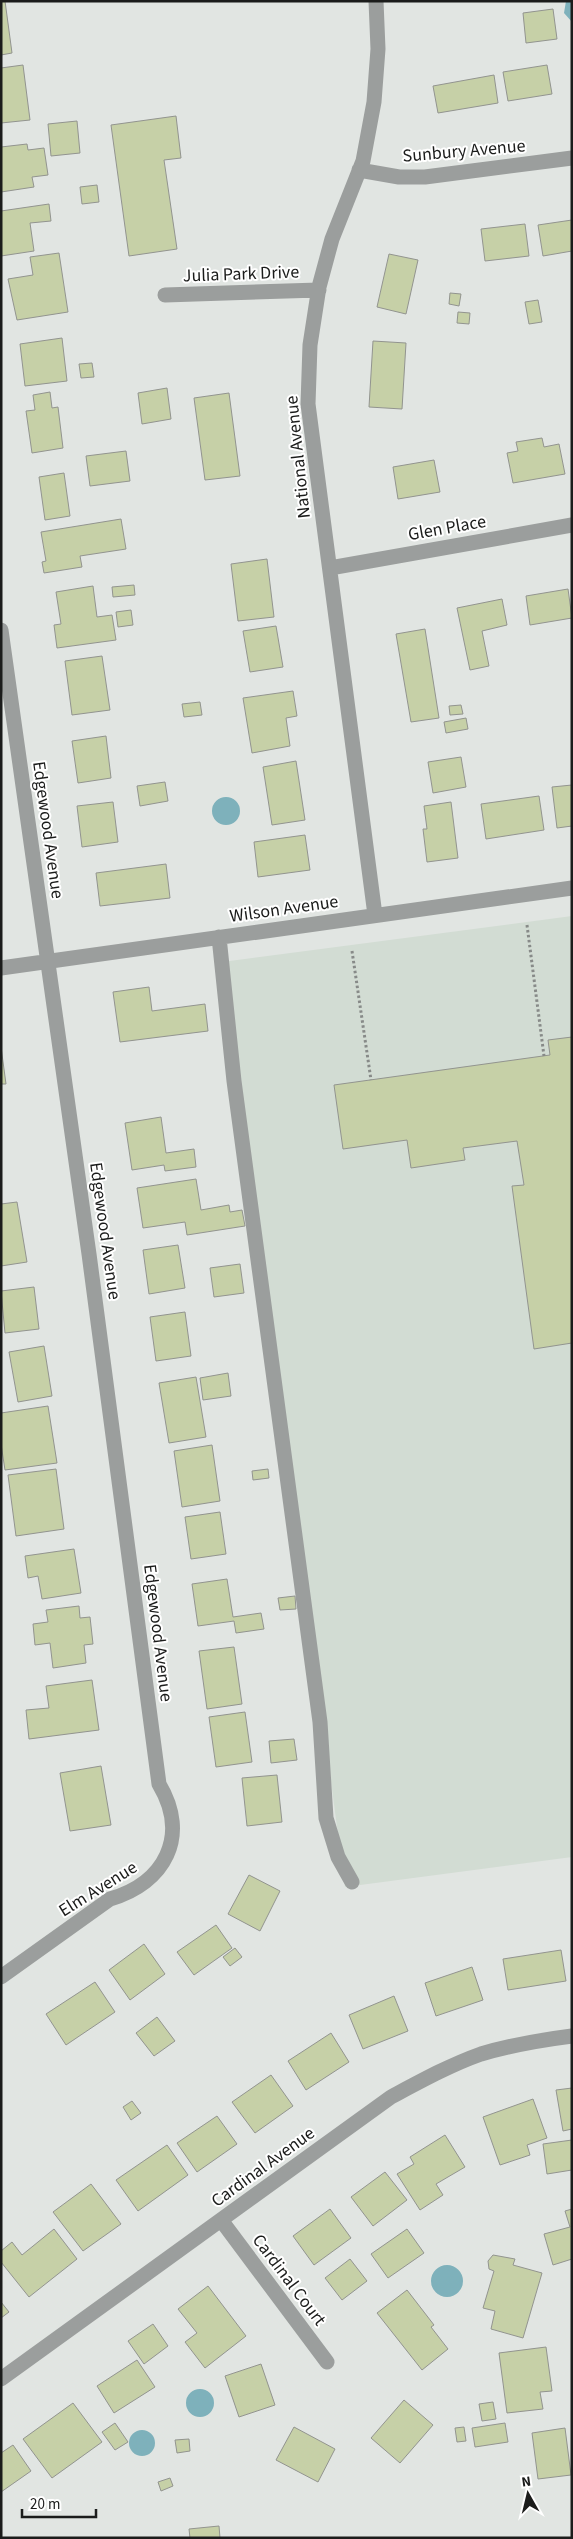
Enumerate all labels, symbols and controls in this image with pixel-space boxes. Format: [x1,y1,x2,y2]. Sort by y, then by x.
street label: Sunbury Avenue [402,133,527,169]
street label: Julia Park Drive [182,259,300,289]
street label: National Avenue [279,394,317,520]
street label: Glen Place [406,509,488,547]
street label: Edgewood Avenue [26,760,70,900]
street label: Wilson Avenue [228,889,340,929]
street label: Edgewood Avenue [83,1161,127,1301]
street label: Edgewood Avenue [137,1563,179,1703]
street label: Elm Avenue [54,1855,142,1923]
street label: Cardinal Avenue [206,2121,320,2213]
street label: Cardinal Court [246,2229,332,2331]
north arrow [503,2469,553,2519]
text: N [520,2472,532,2493]
scale bar [22,2486,96,2518]
text: 20 m [30,2494,60,2515]

